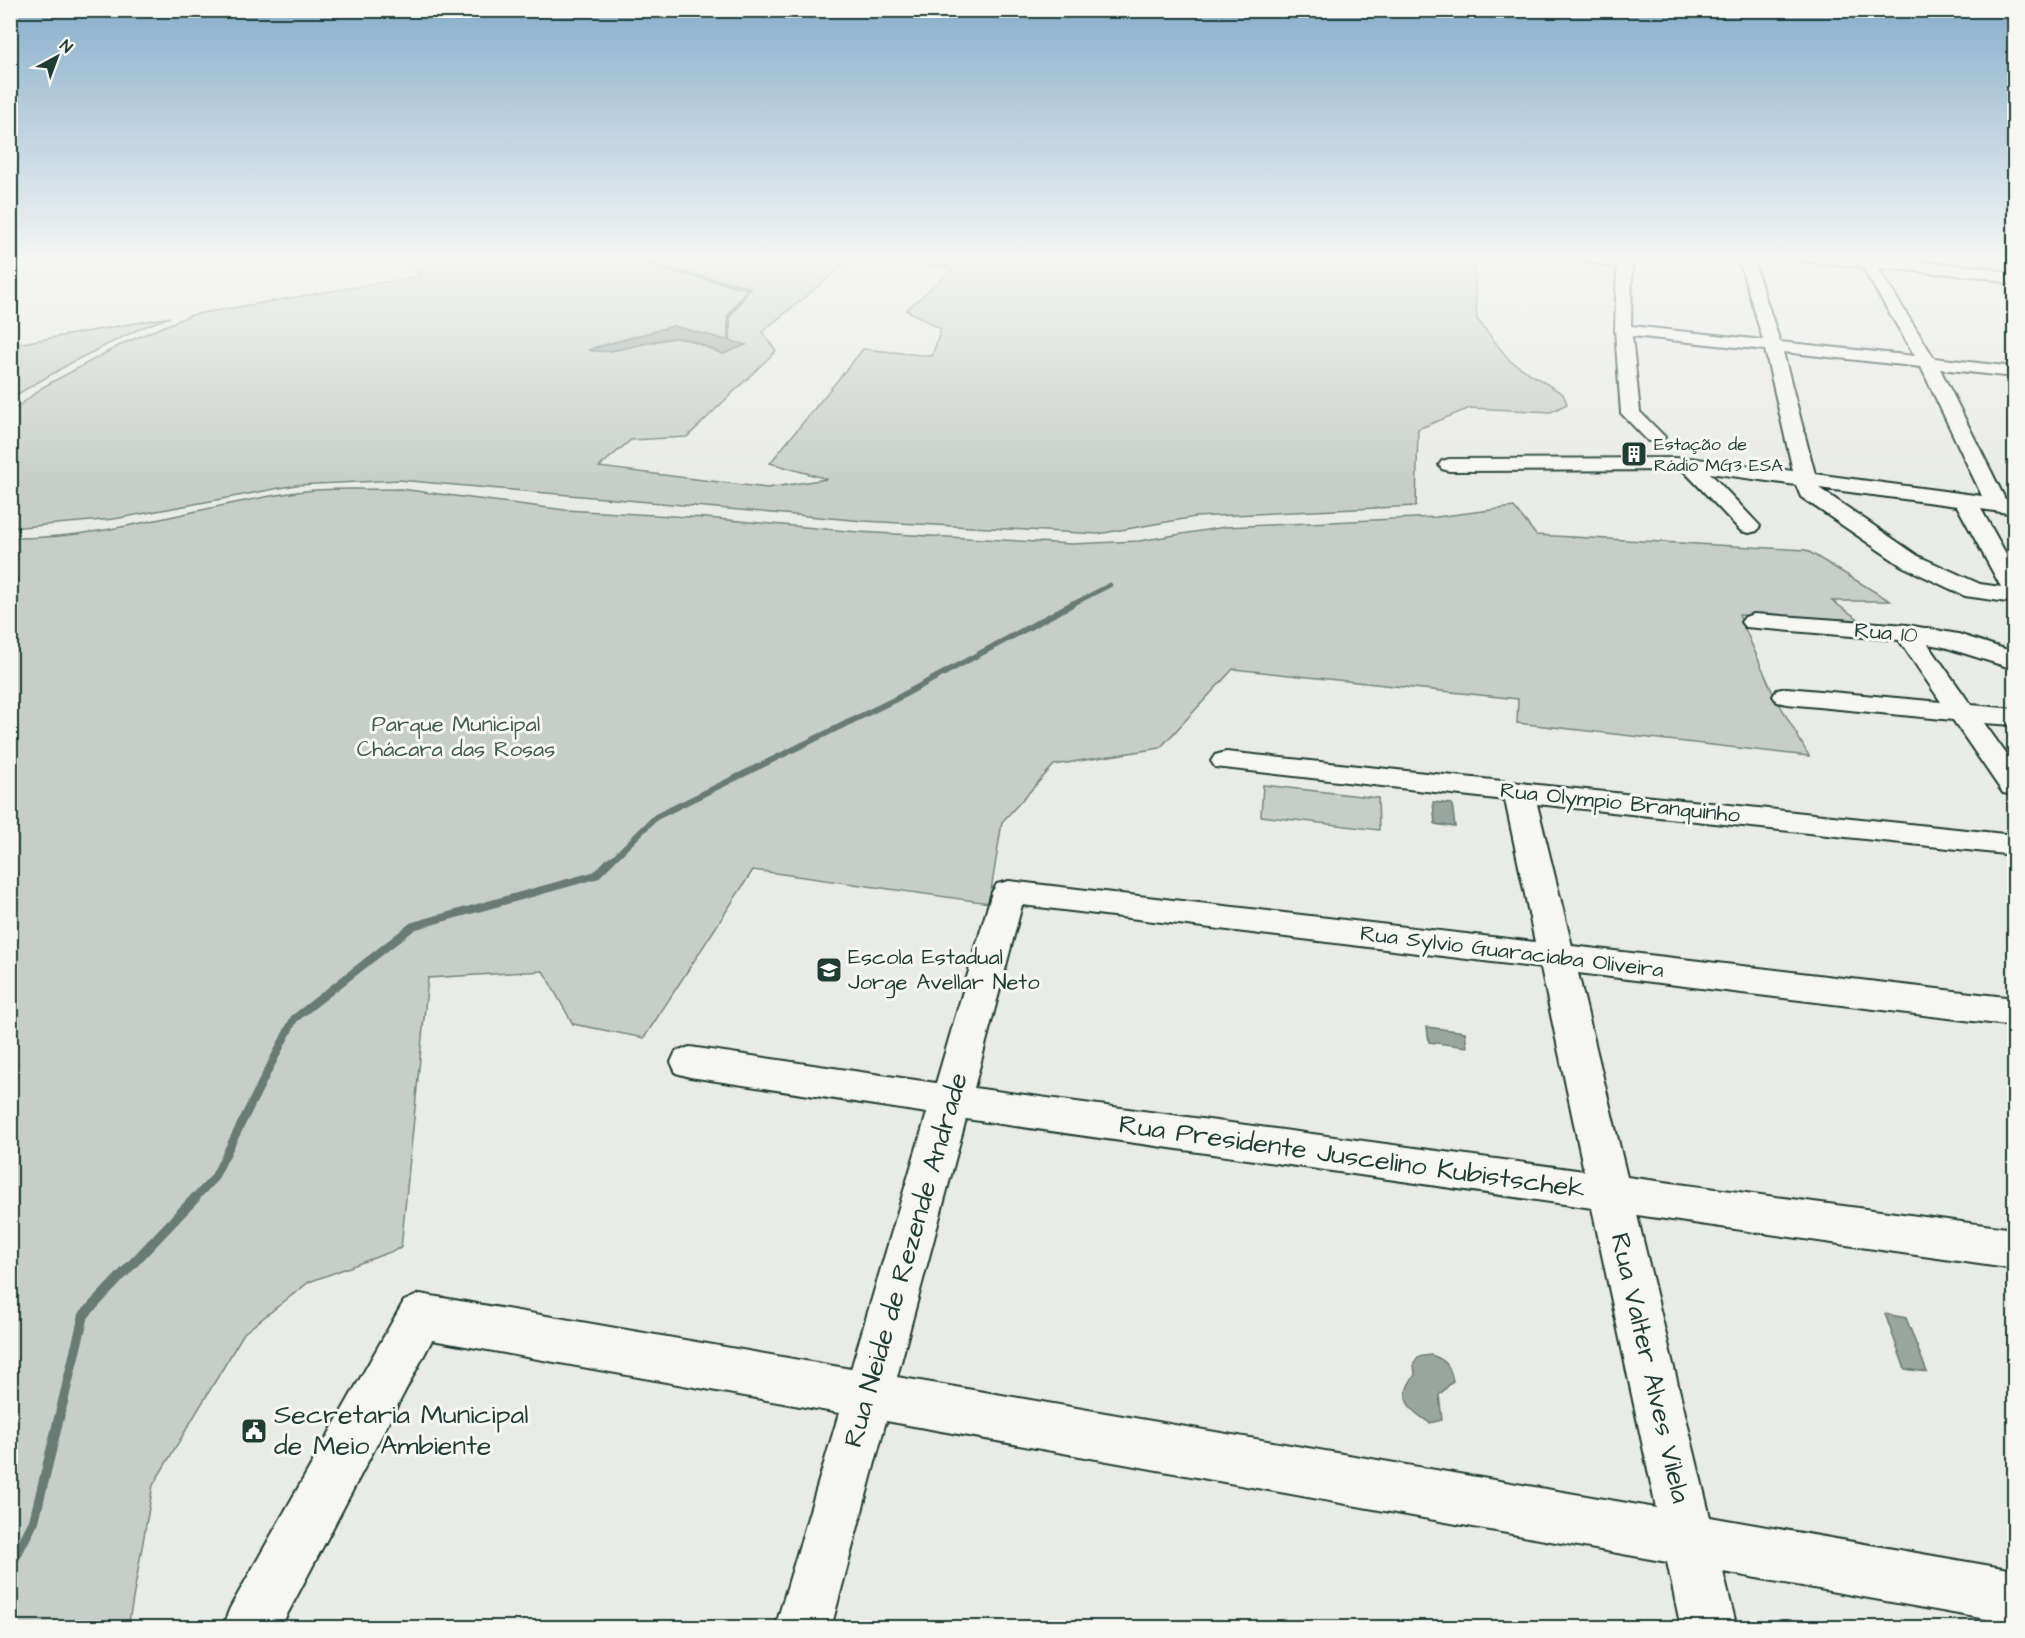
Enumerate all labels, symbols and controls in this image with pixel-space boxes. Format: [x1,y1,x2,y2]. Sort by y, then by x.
north arrow [27,27,87,87]
text: N [55,35,77,58]
place label: Estação de Rádio MG3 ESA [1654,432,1783,478]
building icon: Estação de Rádio MG3 ESA [1619,439,1649,469]
street label: Rua 10 [1853,615,1919,651]
park label: Parque Municipal Chácara das Rosas [357,709,555,765]
street label: Rua Olympio Branquinho [1498,775,1742,832]
street label: Rua Sylvio Guaraciaba Oliveira [1358,918,1666,987]
place label: Escola Estadual Jorge Avellar Neto [848,942,1040,999]
school or university icon: Escola Estadual Jorge Avellar Neto [814,955,844,985]
street label: Rua Neide de Rezende Andrade [834,1068,978,1452]
street label: Rua Presidente Juscelino Kubistschek [1117,1105,1588,1209]
street label: Rua Valter Alves Vilela [1600,1229,1700,1507]
place label: Secretaria Municipal de Meio Ambiente [274,1396,529,1465]
public building icon: Secretaria Municipal de Meio Ambiente [239,1416,269,1446]

